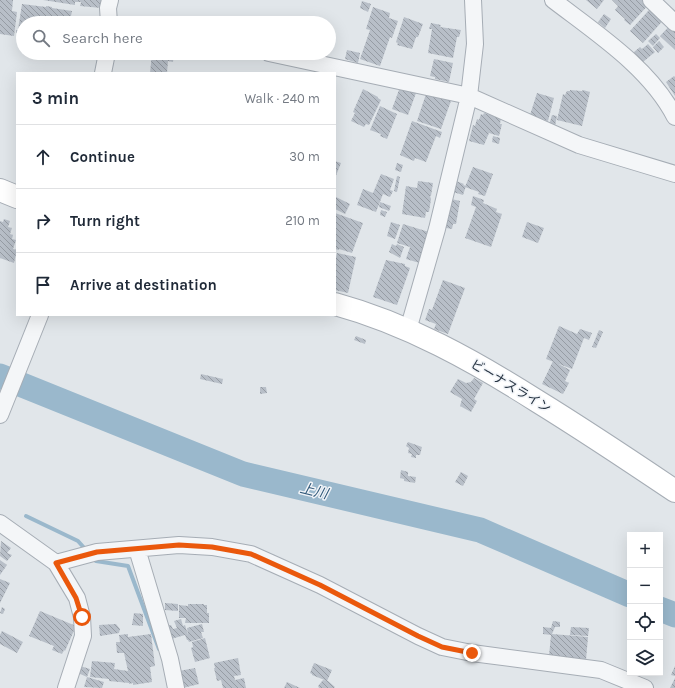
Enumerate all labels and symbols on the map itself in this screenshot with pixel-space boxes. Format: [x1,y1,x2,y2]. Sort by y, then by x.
street label: ビーナスライン [468,356,554,416]
water label: 上川 [298,480,332,503]
route start [73,608,91,626]
route end [463,644,481,662]

